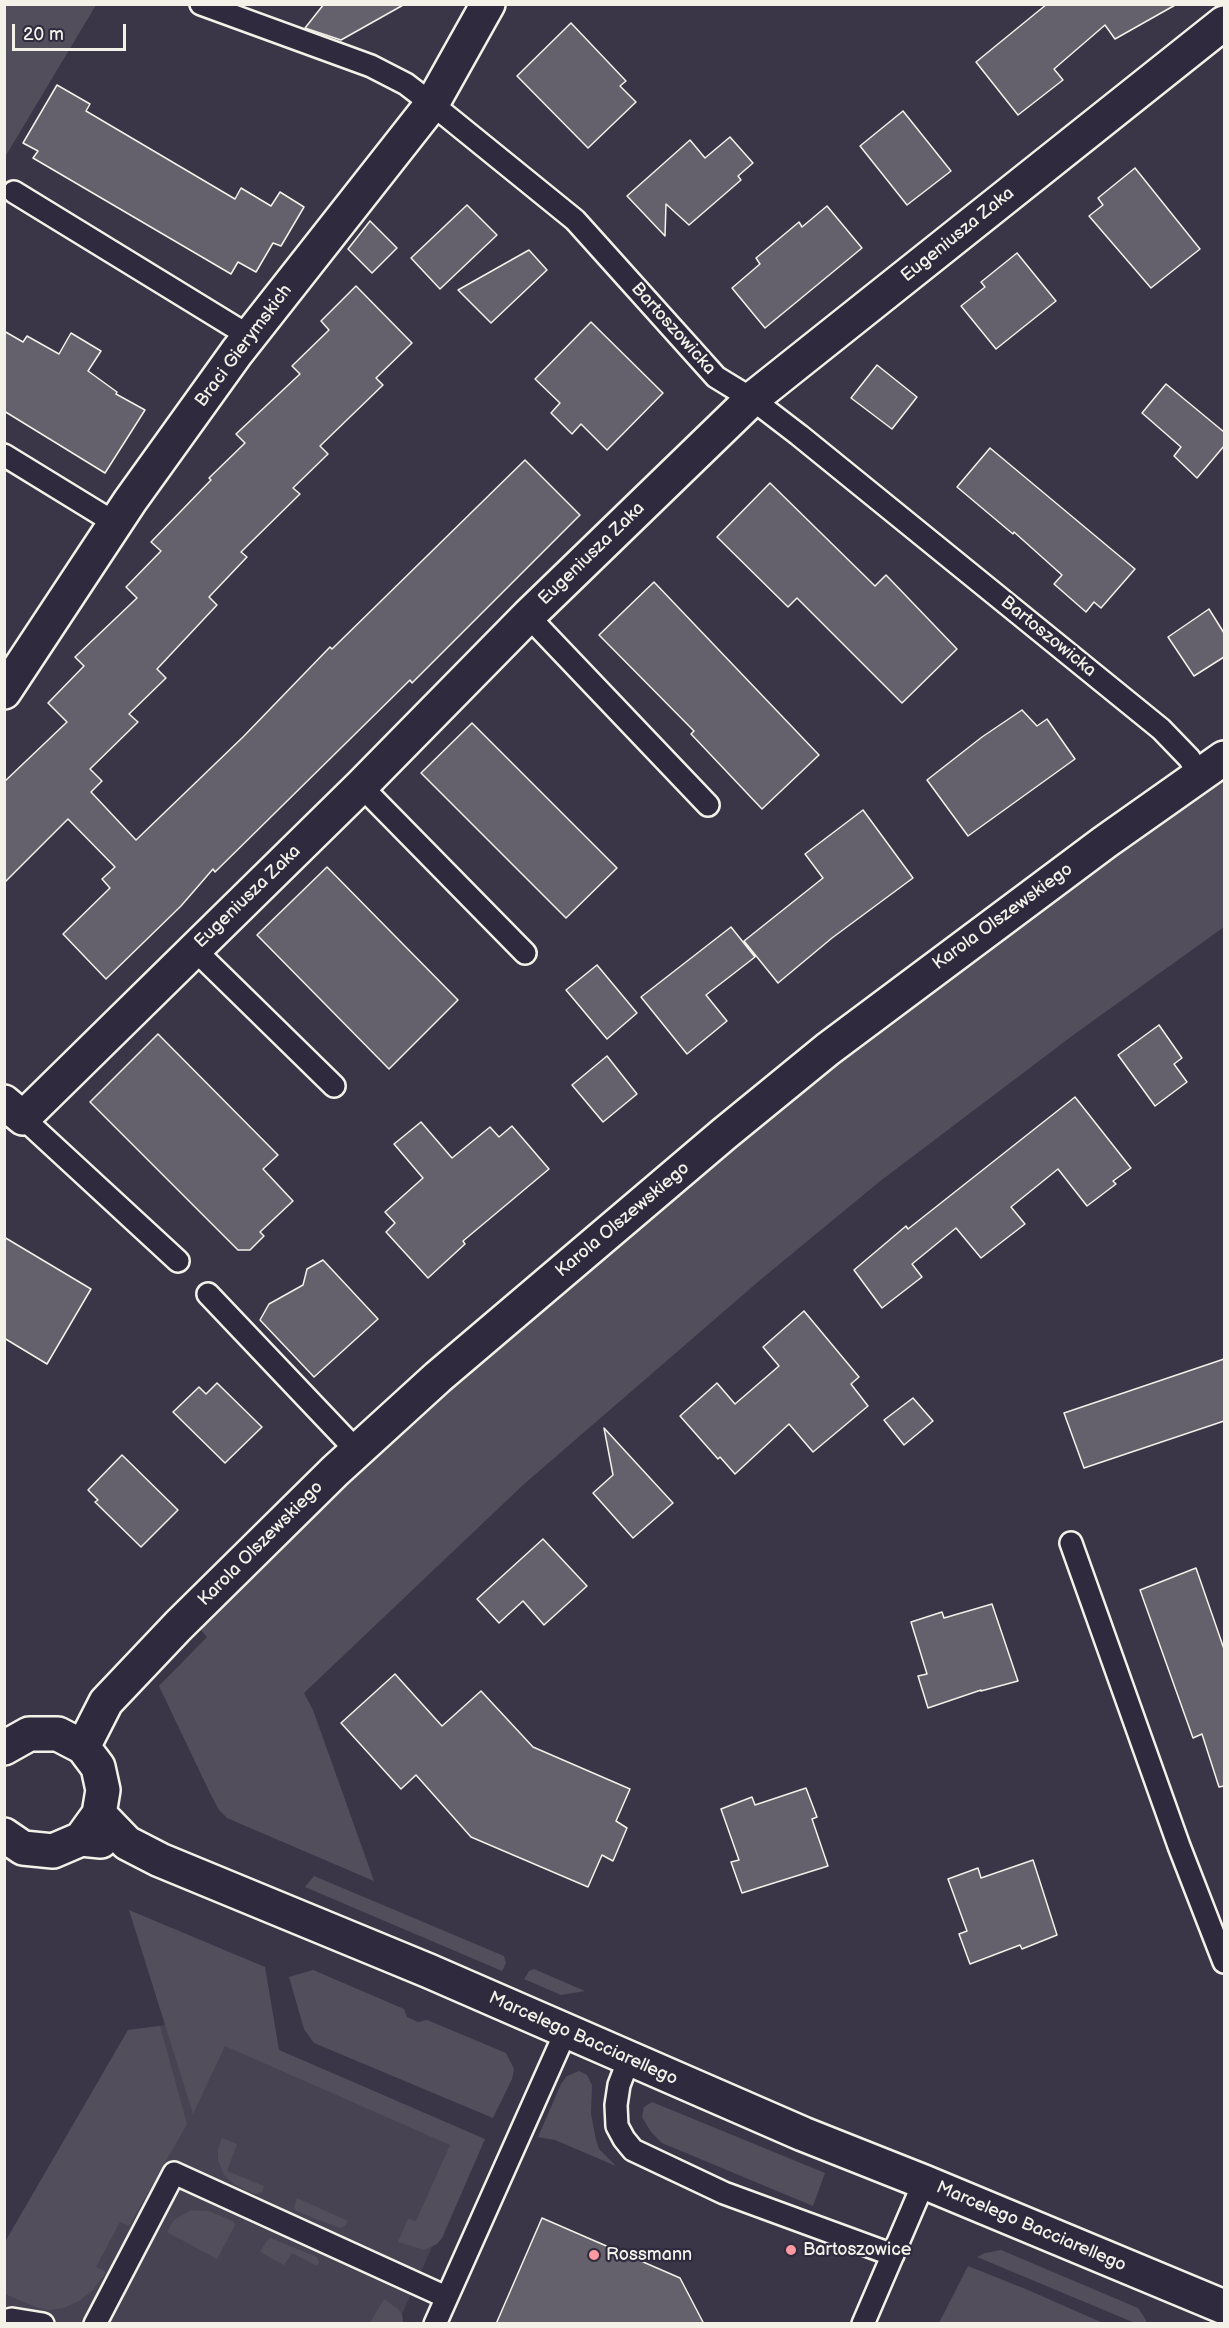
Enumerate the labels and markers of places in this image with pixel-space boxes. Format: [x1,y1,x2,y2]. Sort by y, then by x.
place label: Bartoszowice [803,2239,911,2261]
marker: Bartoszowice [784,2243,798,2257]
place label: Rossmann [606,2244,692,2266]
marker: Rossmann [587,2248,601,2262]

